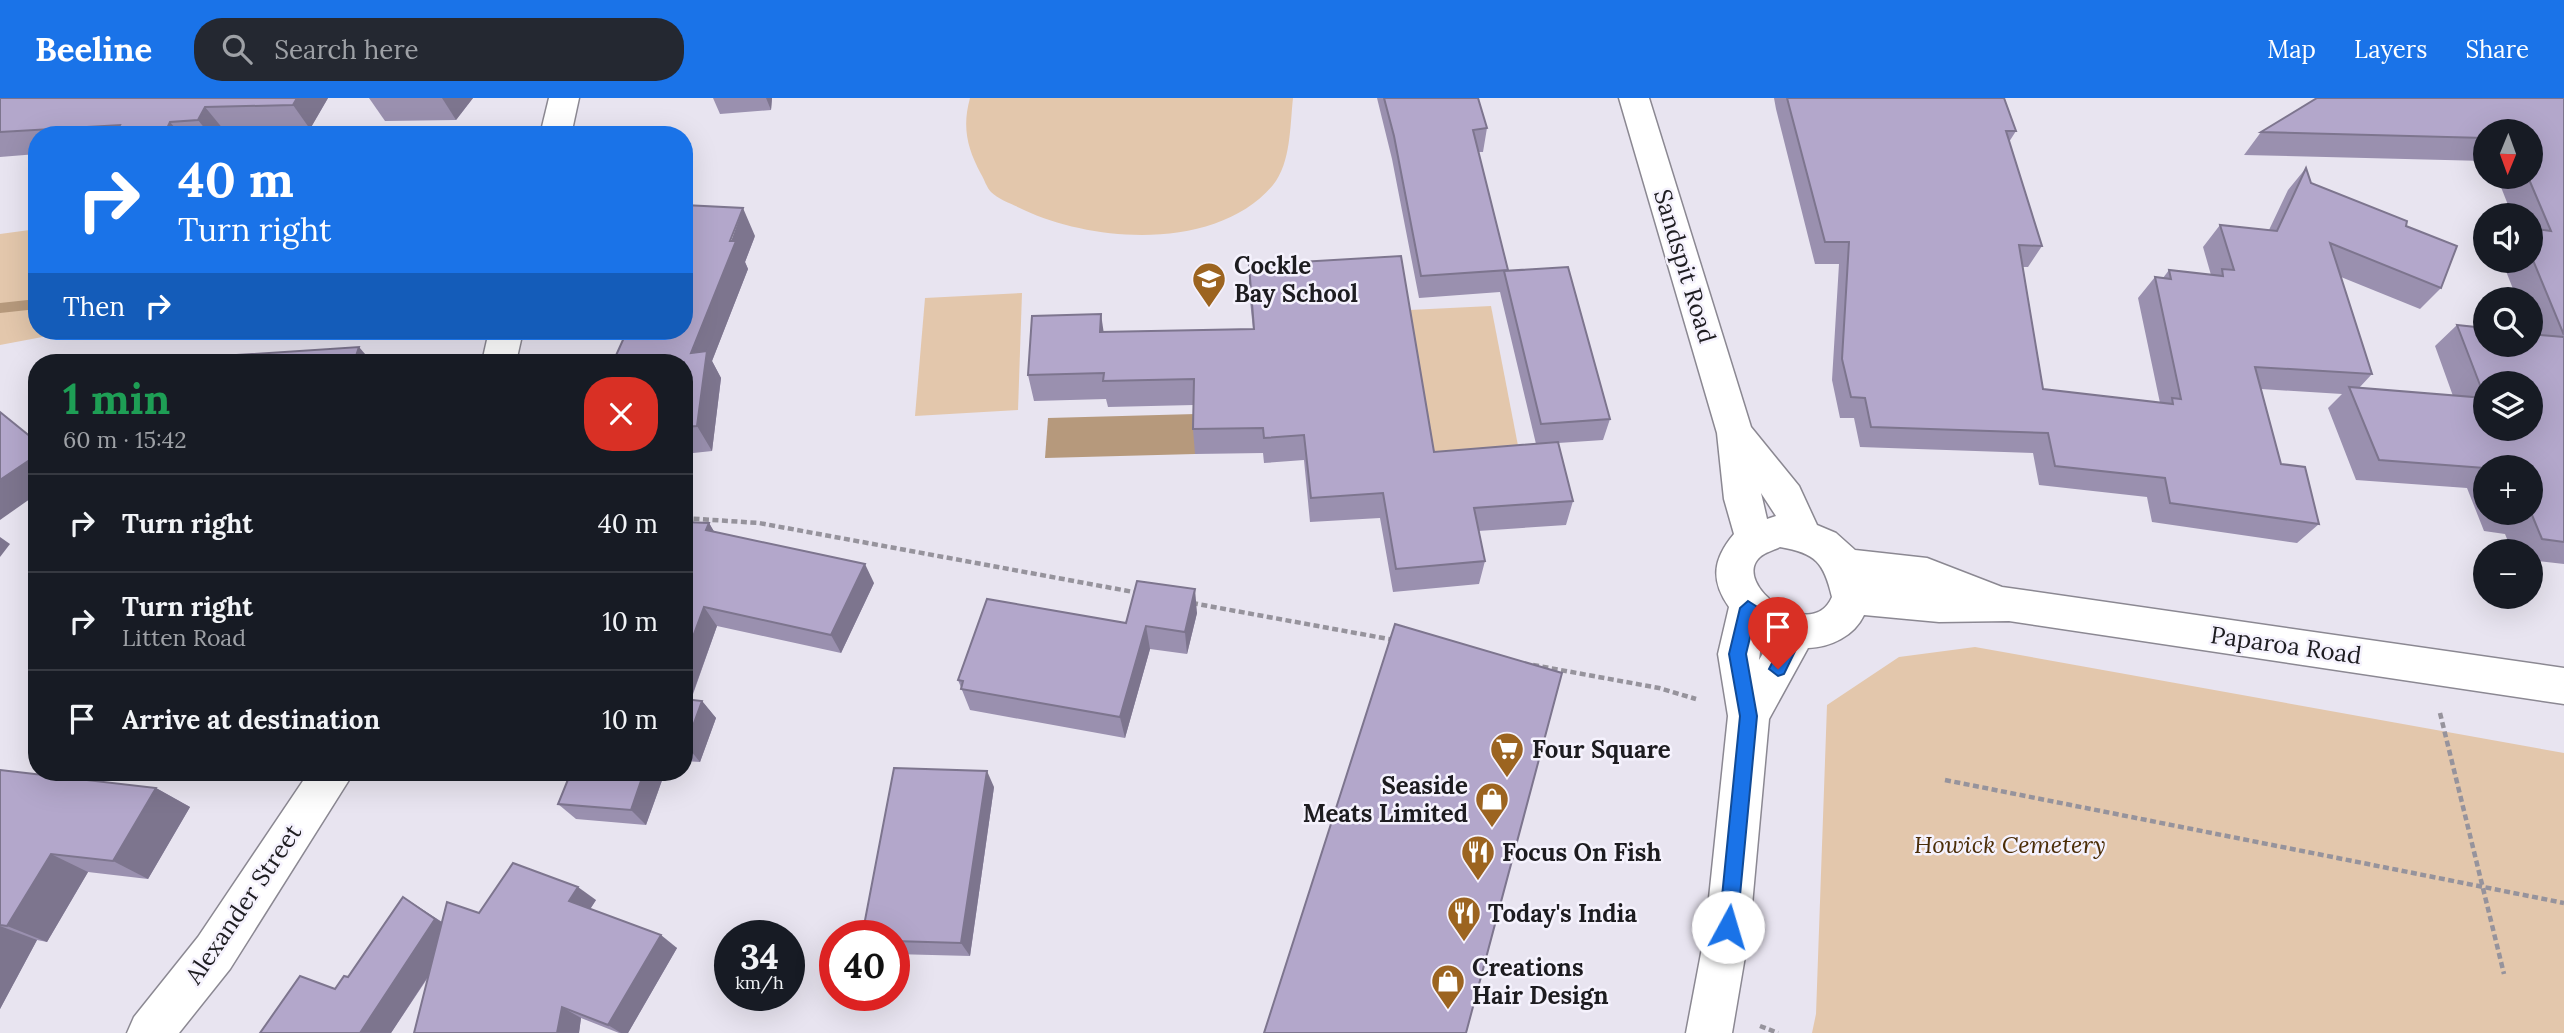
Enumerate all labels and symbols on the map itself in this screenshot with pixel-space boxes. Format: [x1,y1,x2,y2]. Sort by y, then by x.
north arrow [2473,119,2543,189]
street label: Sandspit Road [1647,186,1723,346]
place label: Cockle Bay School [1234,250,1358,309]
school or university icon: Cockle Bay School [1190,260,1228,309]
pin [1748,597,1808,669]
street label: Paparoa Road [2209,619,2363,671]
supermarket icon: Four Square [1488,730,1526,779]
place label: Four Square [1532,734,1671,765]
place label: Seaside Meats Limited [1303,770,1468,829]
shop icon: Seaside Meats Limited [1473,780,1511,829]
street label: Alexander Street [178,818,308,991]
park label: Howick Cemetery [1914,829,2106,860]
restaurant icon: Focus On Fish [1459,833,1497,882]
place label: Focus On Fish [1502,837,1662,868]
position arrow [1691,890,1765,964]
restaurant icon: Today's India [1445,894,1483,943]
place label: Today's India [1488,898,1637,929]
speed limit sign: 40 [819,920,910,1011]
place label: Creations Hair Design [1472,952,1609,1011]
shop icon: Creations Hair Design [1429,962,1467,1011]

